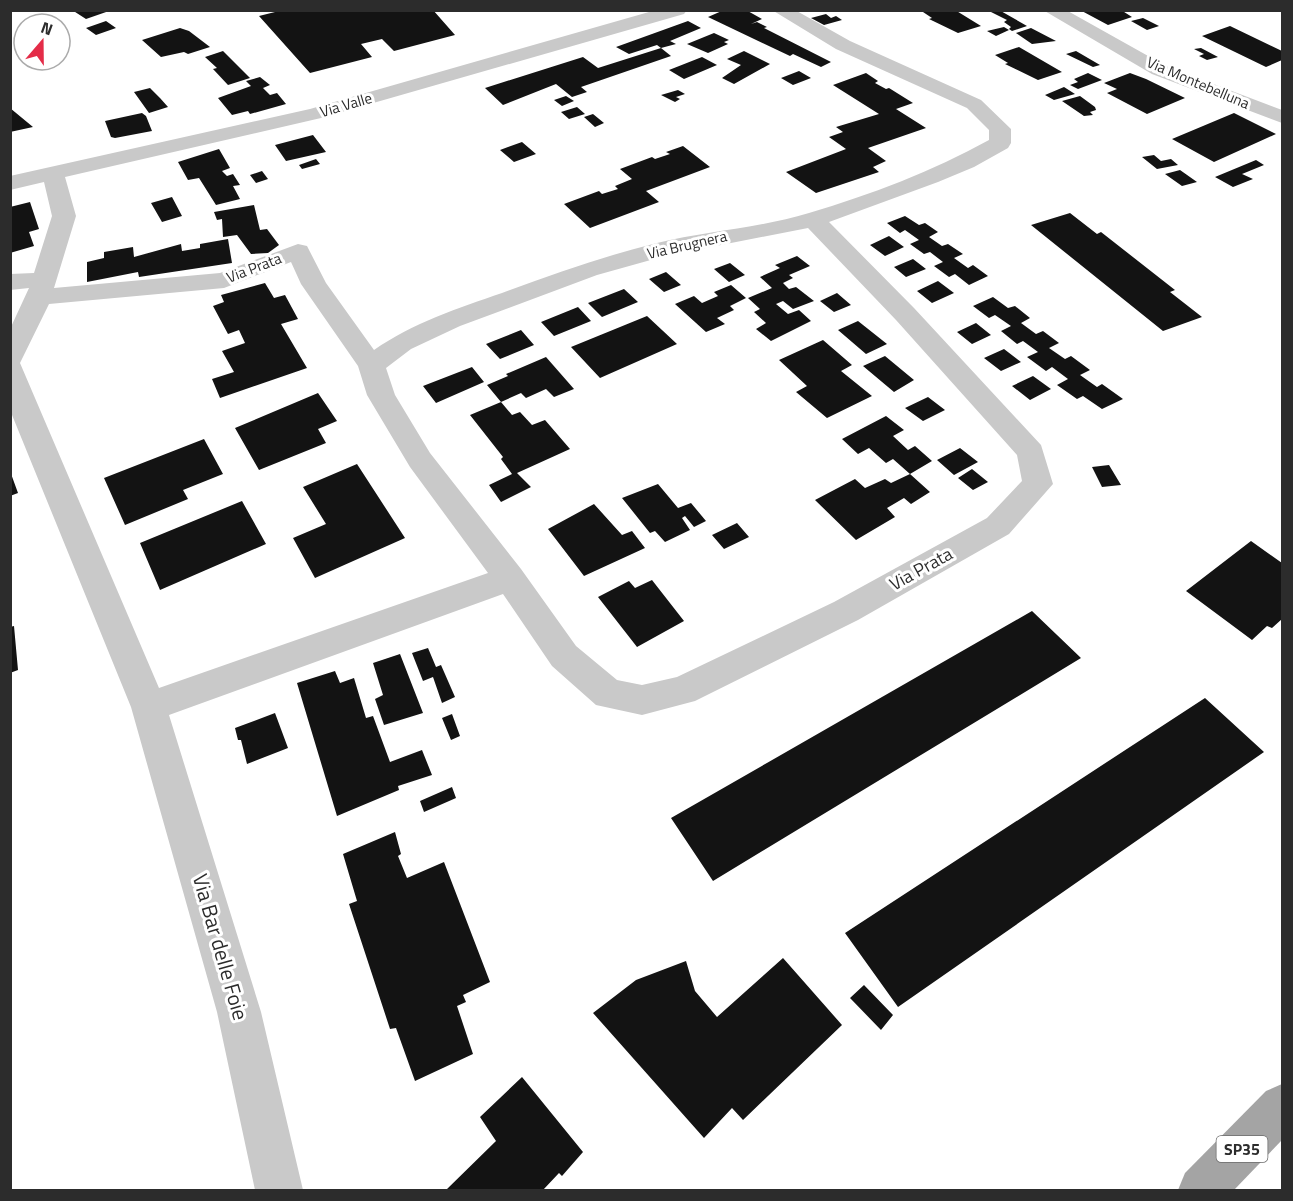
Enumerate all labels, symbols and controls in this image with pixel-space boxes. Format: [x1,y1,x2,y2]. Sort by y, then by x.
north arrow [12,12,72,72]
text: N [38,15,56,41]
street label: Via Montebelluna [1143,50,1254,115]
street label: Via Valle [317,86,375,123]
street label: Via Brugnera [645,224,730,265]
street label: Via Prata [223,246,285,289]
street label: Via Prata [884,540,957,597]
street label: Via Bar delle Foie [185,870,257,1024]
road number: SP35 [1216,1136,1268,1162]

